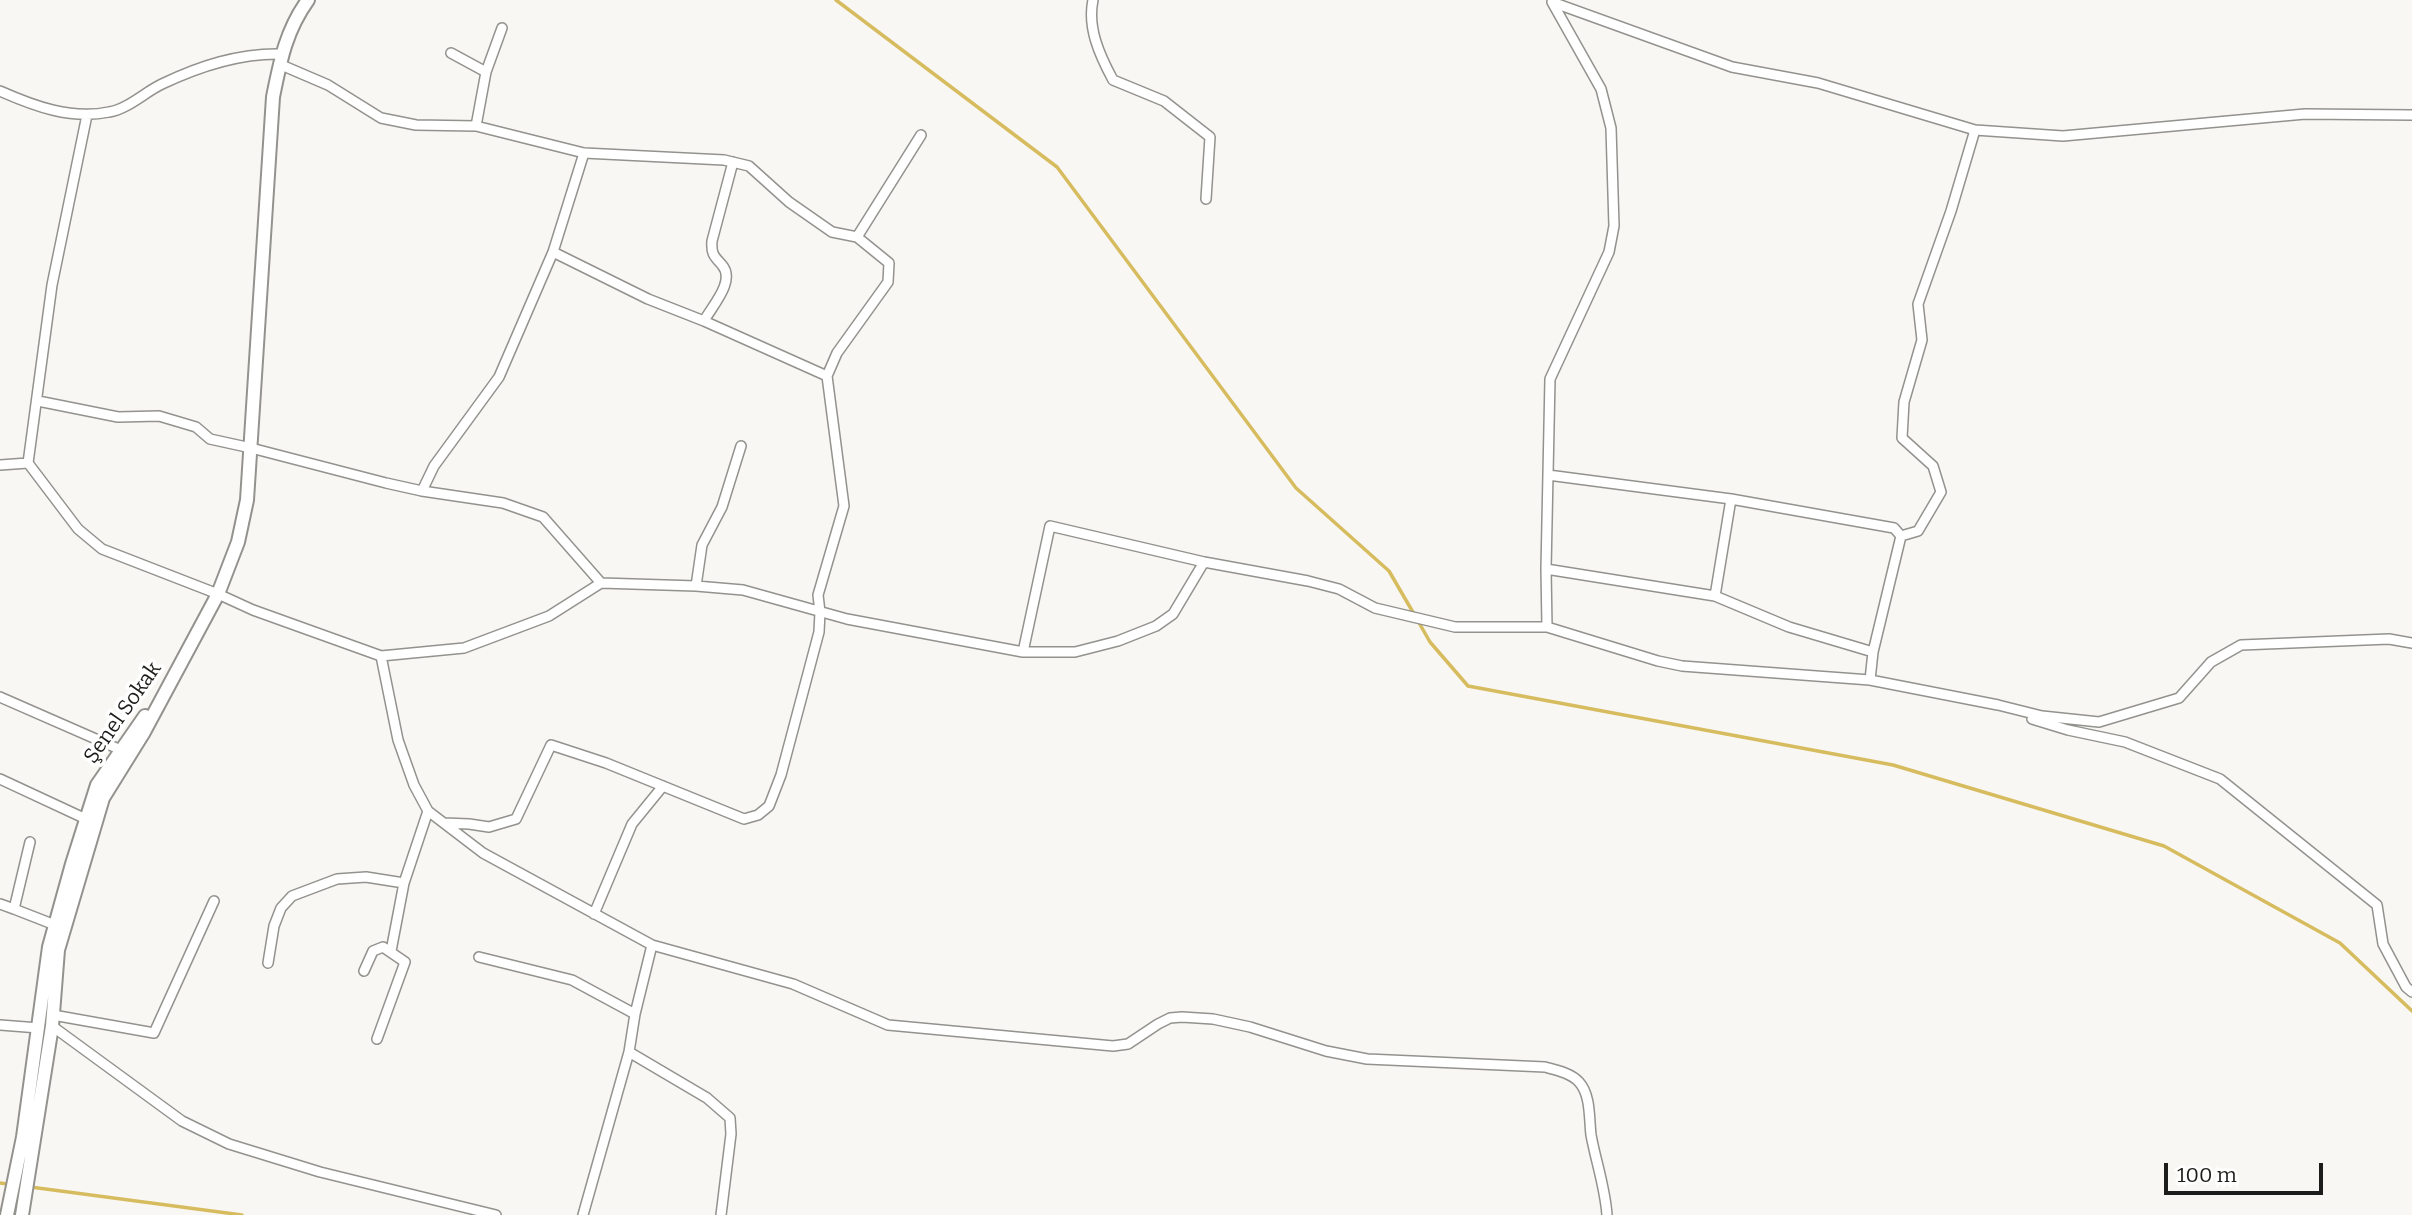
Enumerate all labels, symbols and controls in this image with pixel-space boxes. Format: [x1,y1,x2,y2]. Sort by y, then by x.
street label: Şenel Sokak [79,657,167,769]
scale bar [2167,1148,2326,1192]
text: 100 m [2177,1162,2237,1188]

